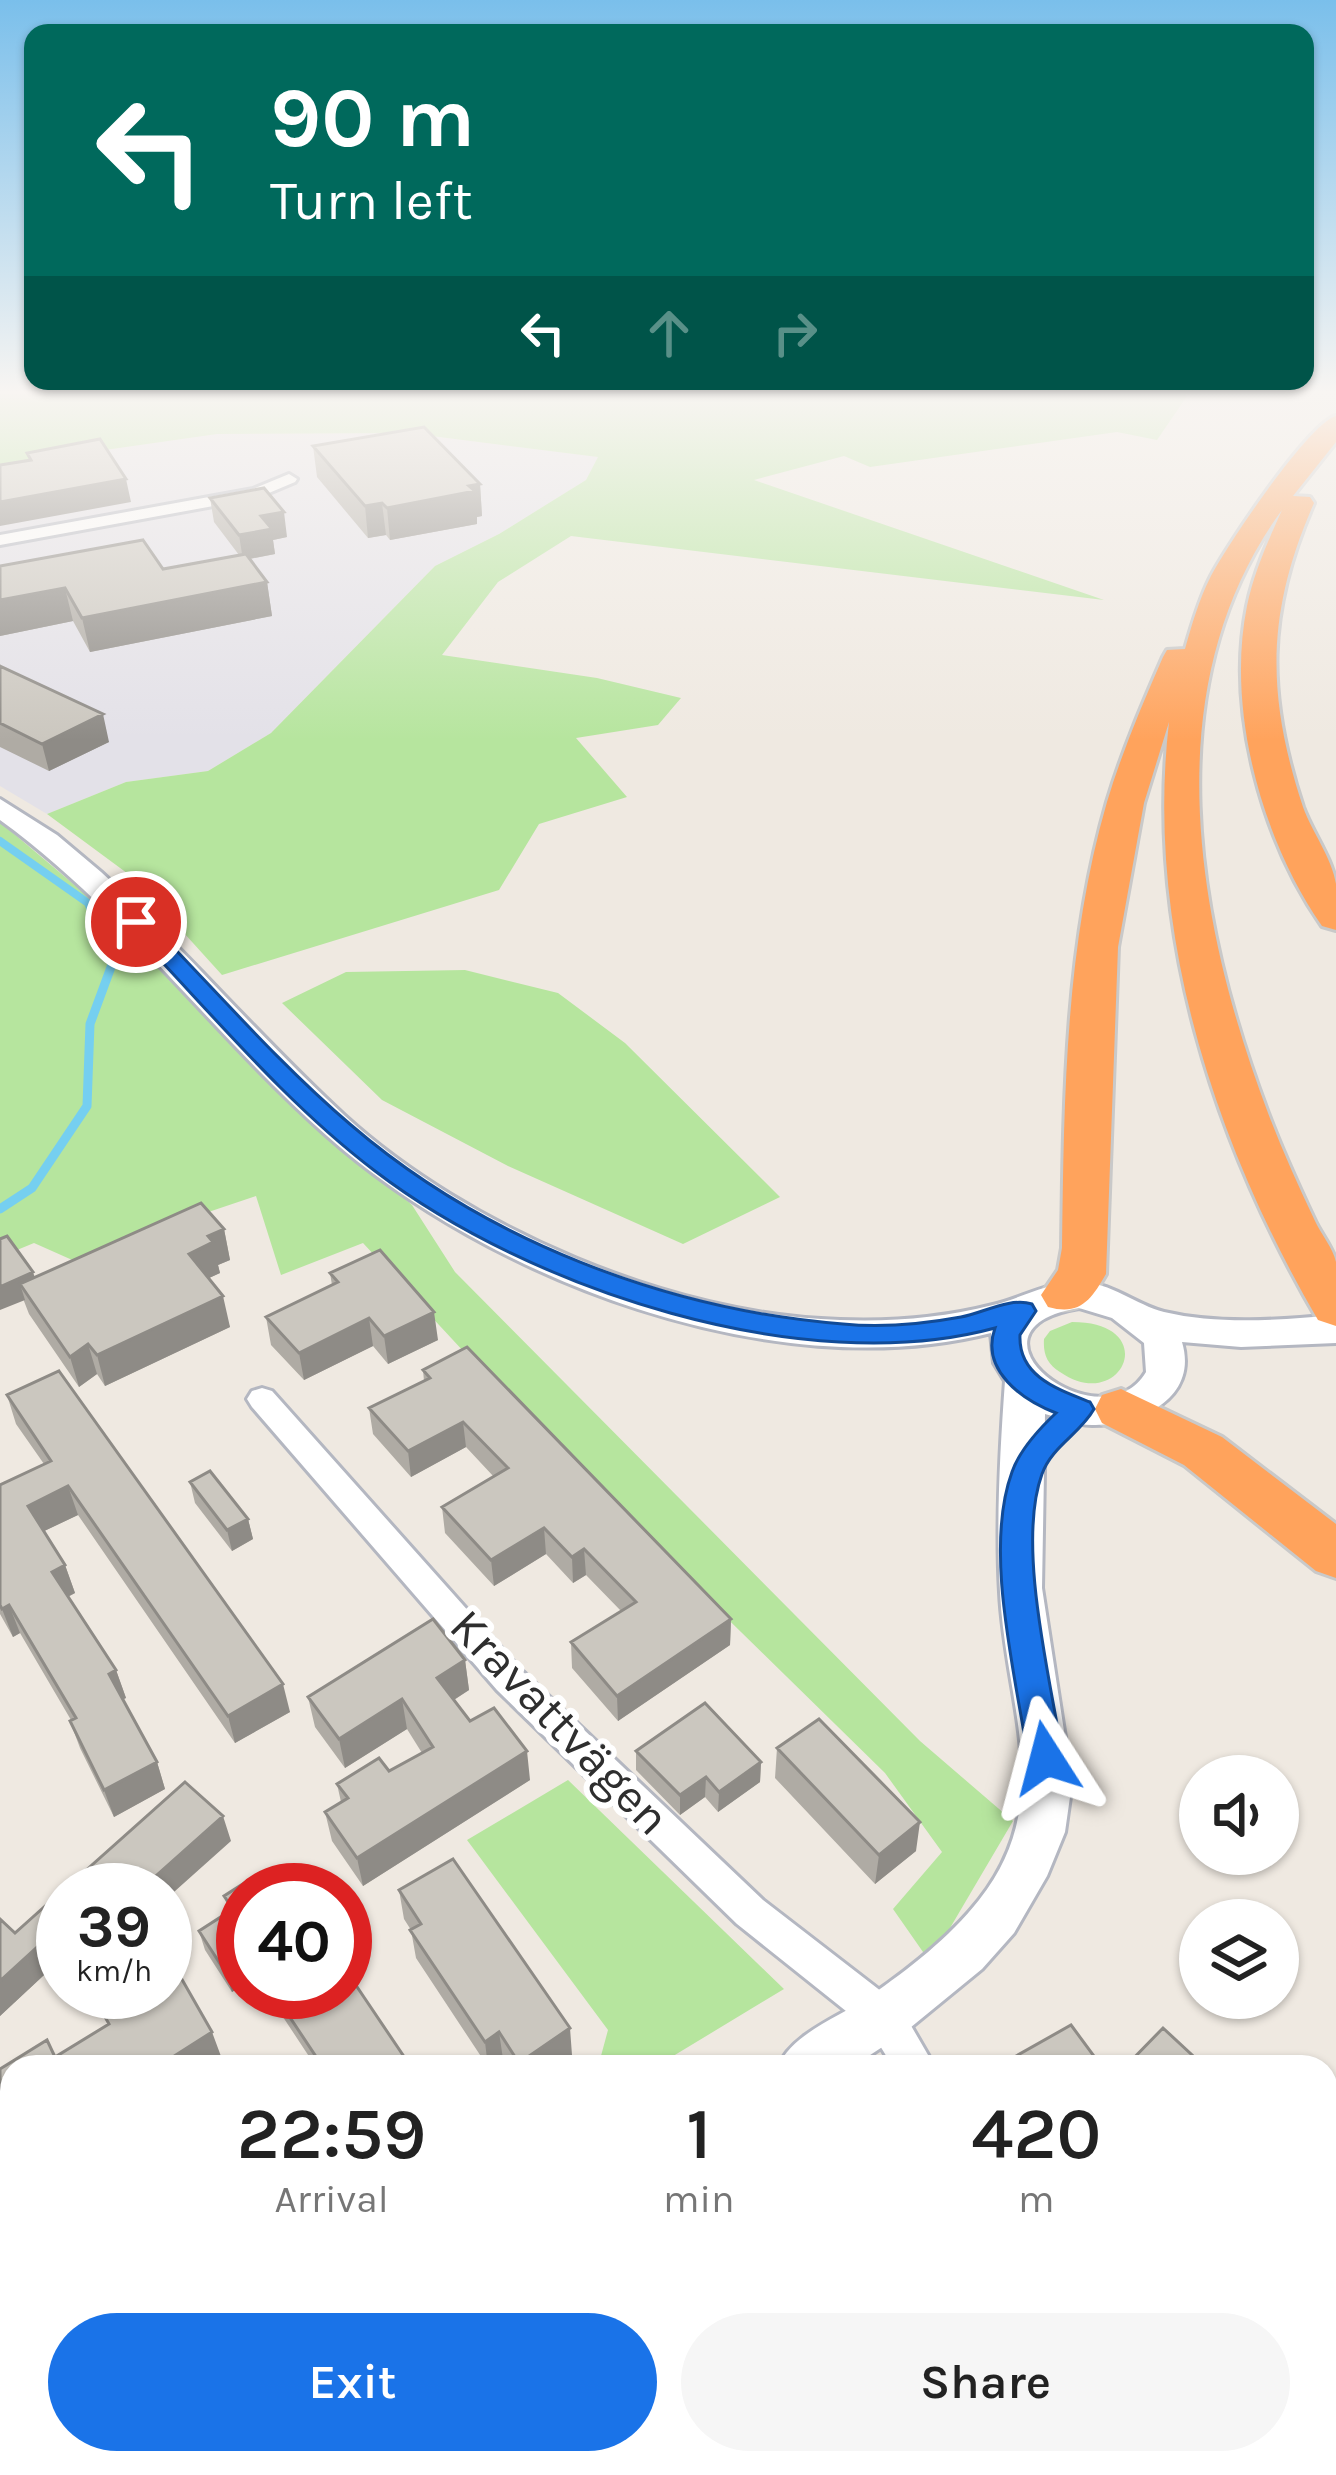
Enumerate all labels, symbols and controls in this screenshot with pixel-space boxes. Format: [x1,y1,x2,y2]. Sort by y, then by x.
text: 90 m [270,69,475,167]
icon: left [72,72,228,228]
text: Turn left [270,169,473,233]
icon: left [510,300,576,366]
icon: ahead [636,300,702,366]
icon: right [762,300,828,366]
pin [85,871,187,973]
icon: arrive [103,889,169,955]
street label: Kravattvägen [438,1598,681,1847]
position arrow [983,1695,1109,1821]
map controls [1179,1755,1299,2019]
button: sound [1179,1755,1299,1875]
speed limit sign: 40 [216,1863,372,2019]
text: 39 [77,1891,151,1961]
button: layers [1179,1899,1299,2019]
text: km/h [76,1953,152,1989]
text: 22:59 [237,2092,426,2176]
text: 1 [686,2092,711,2176]
text: 420 [971,2092,1101,2176]
text: Arrival [274,2176,389,2222]
text: min [663,2176,735,2222]
text: m [1018,2176,1055,2222]
button: Exit [48,2313,657,2451]
button: Share [681,2313,1290,2451]

